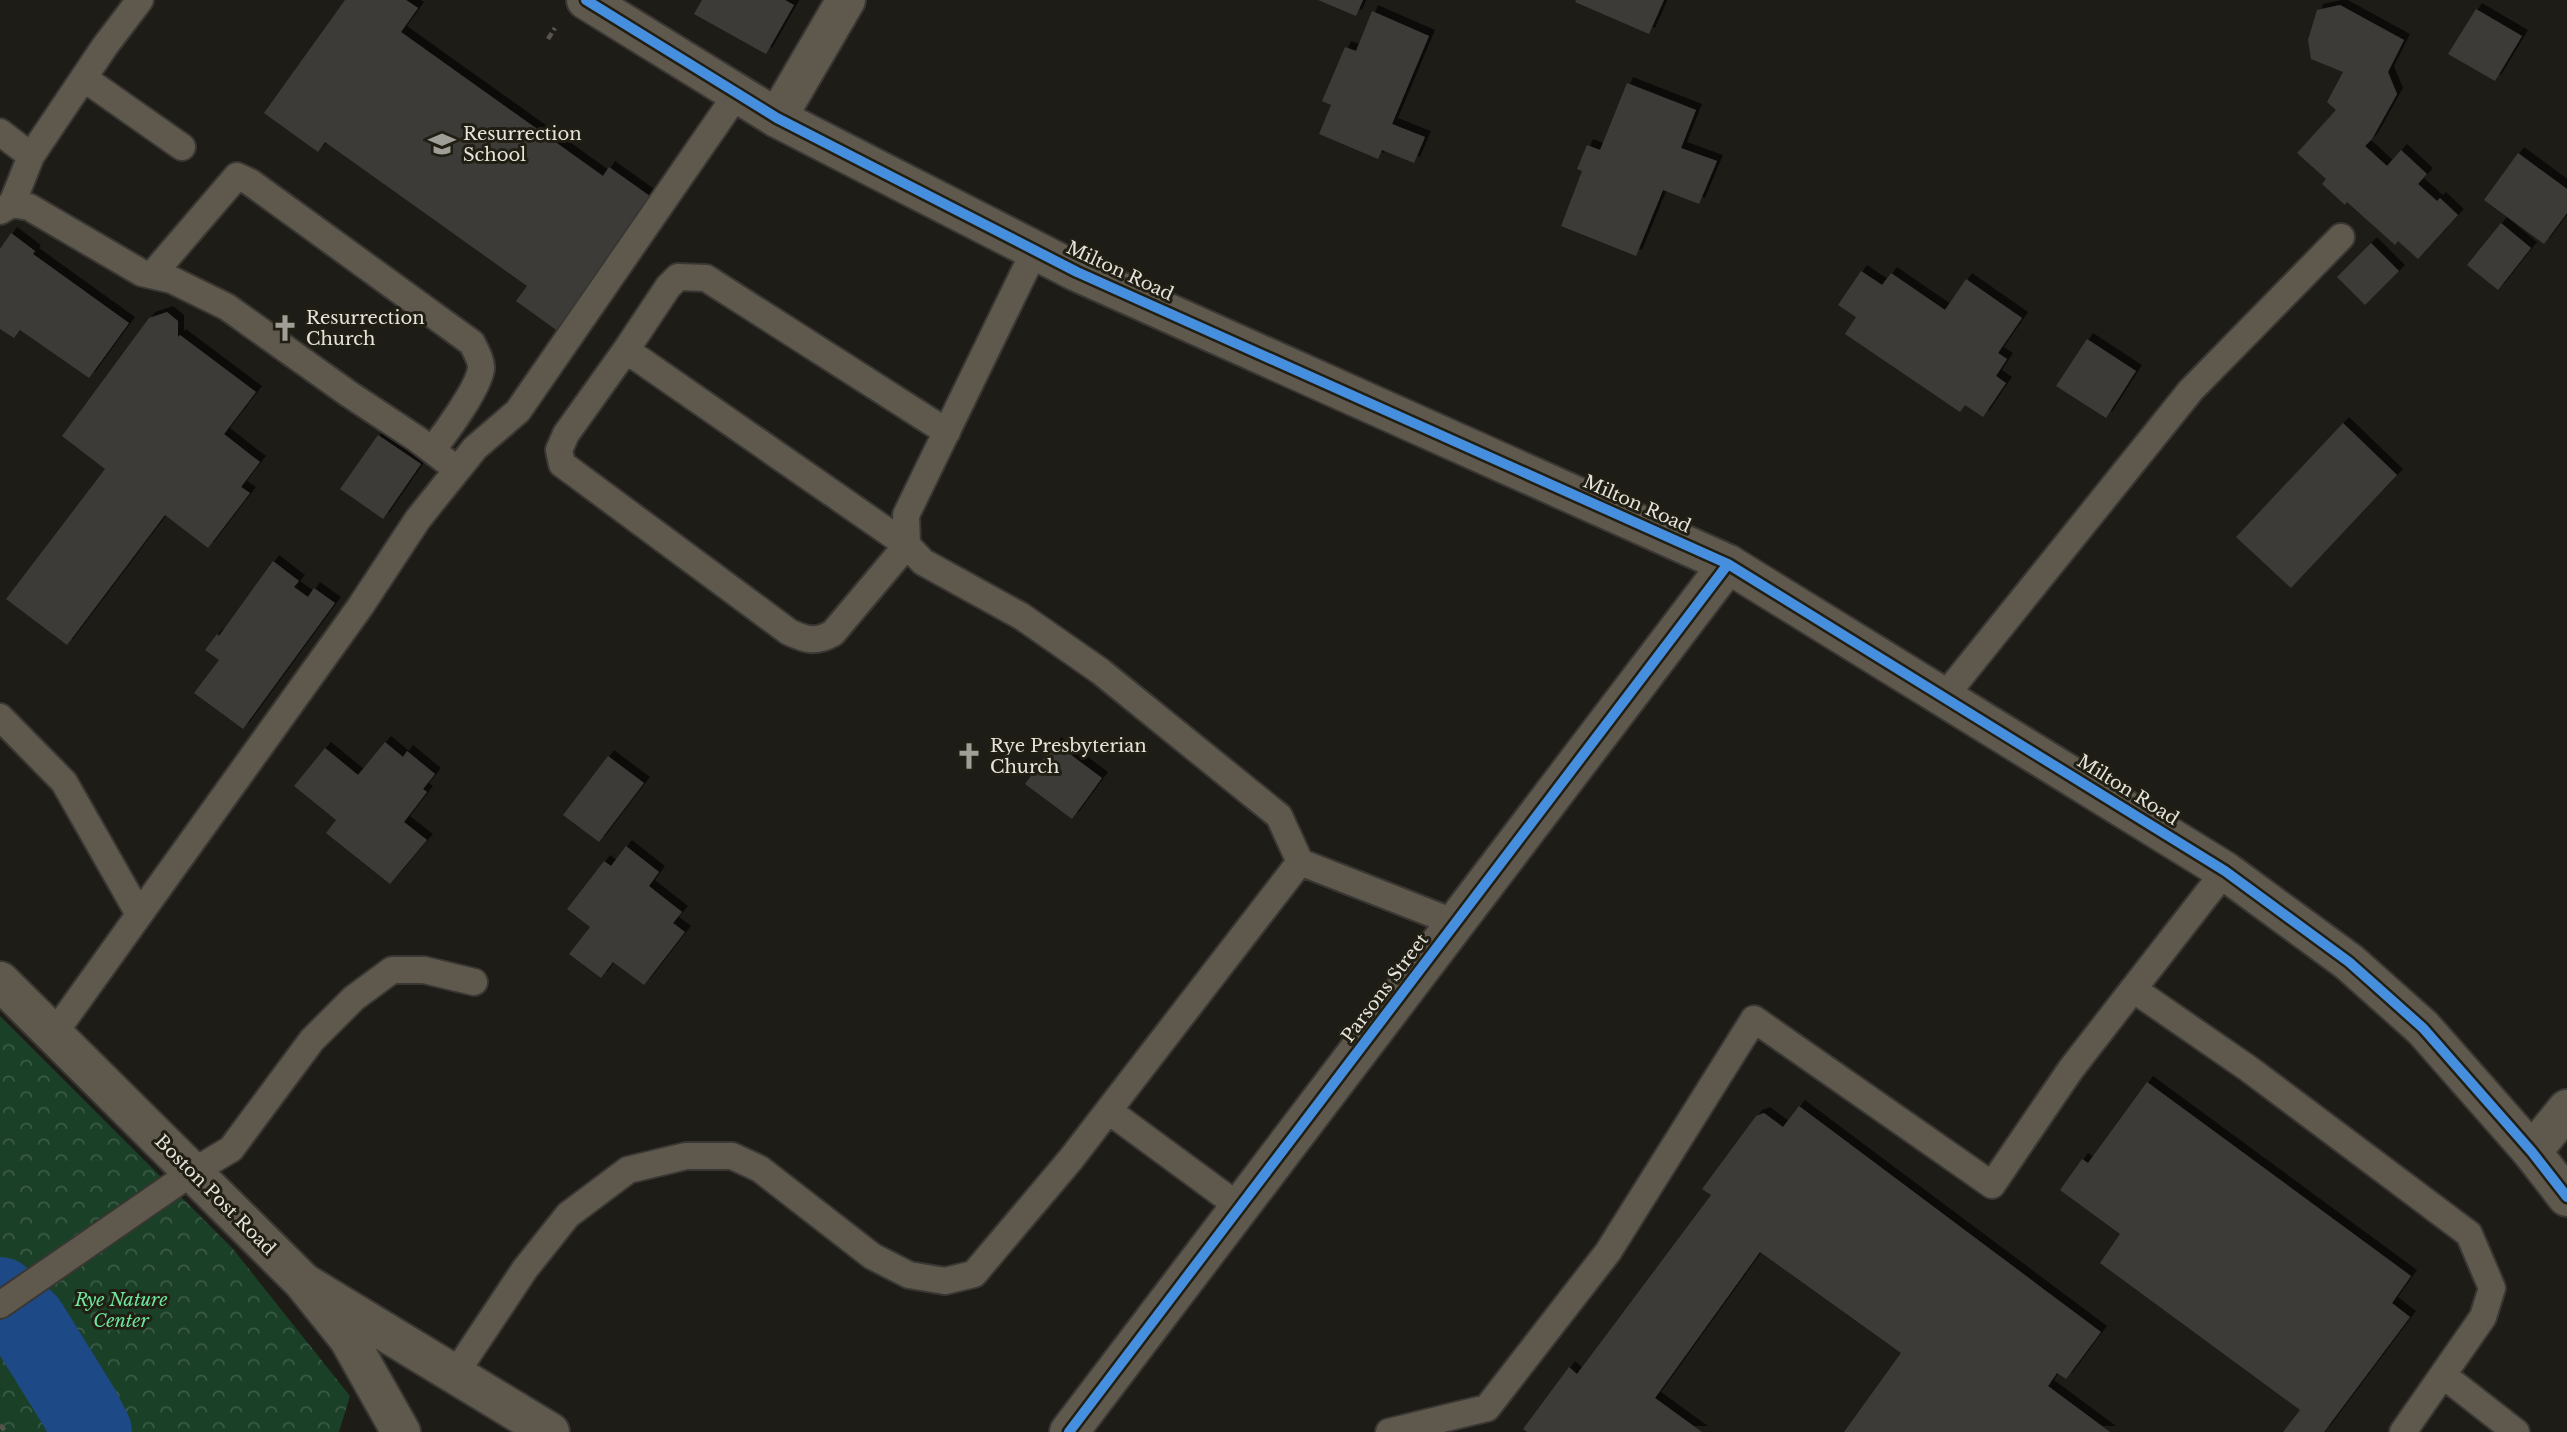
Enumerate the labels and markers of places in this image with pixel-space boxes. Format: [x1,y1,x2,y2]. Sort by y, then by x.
place label: Resurrection School [463,123,582,166]
school or university icon: Resurrection School [427,129,457,159]
place label: Resurrection Church [306,307,425,350]
church icon: Resurrection Church [270,313,300,343]
place label: Rye Presbyterian Church [990,735,1147,778]
church icon: Rye Presbyterian Church [954,741,984,771]

